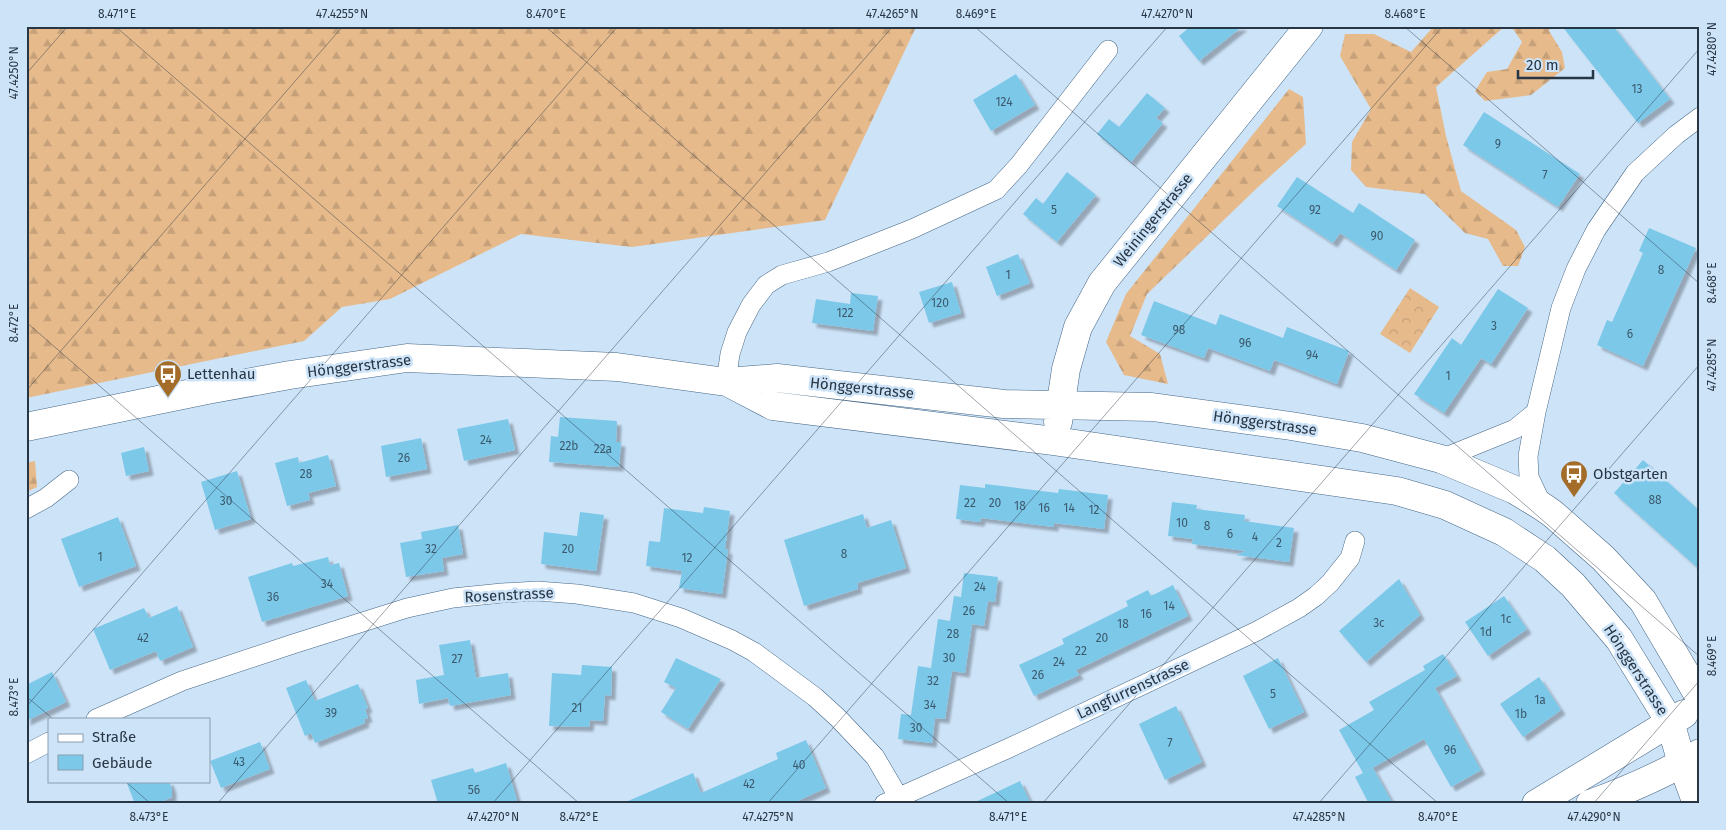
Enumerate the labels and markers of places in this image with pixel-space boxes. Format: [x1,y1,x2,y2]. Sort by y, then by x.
bus stop icon: Lettenhau [153,359,183,398]
place label: Lettenhau [187,365,256,383]
bus stop icon: Obstgarten [1559,459,1589,498]
place label: Obstgarten [1593,465,1668,483]

